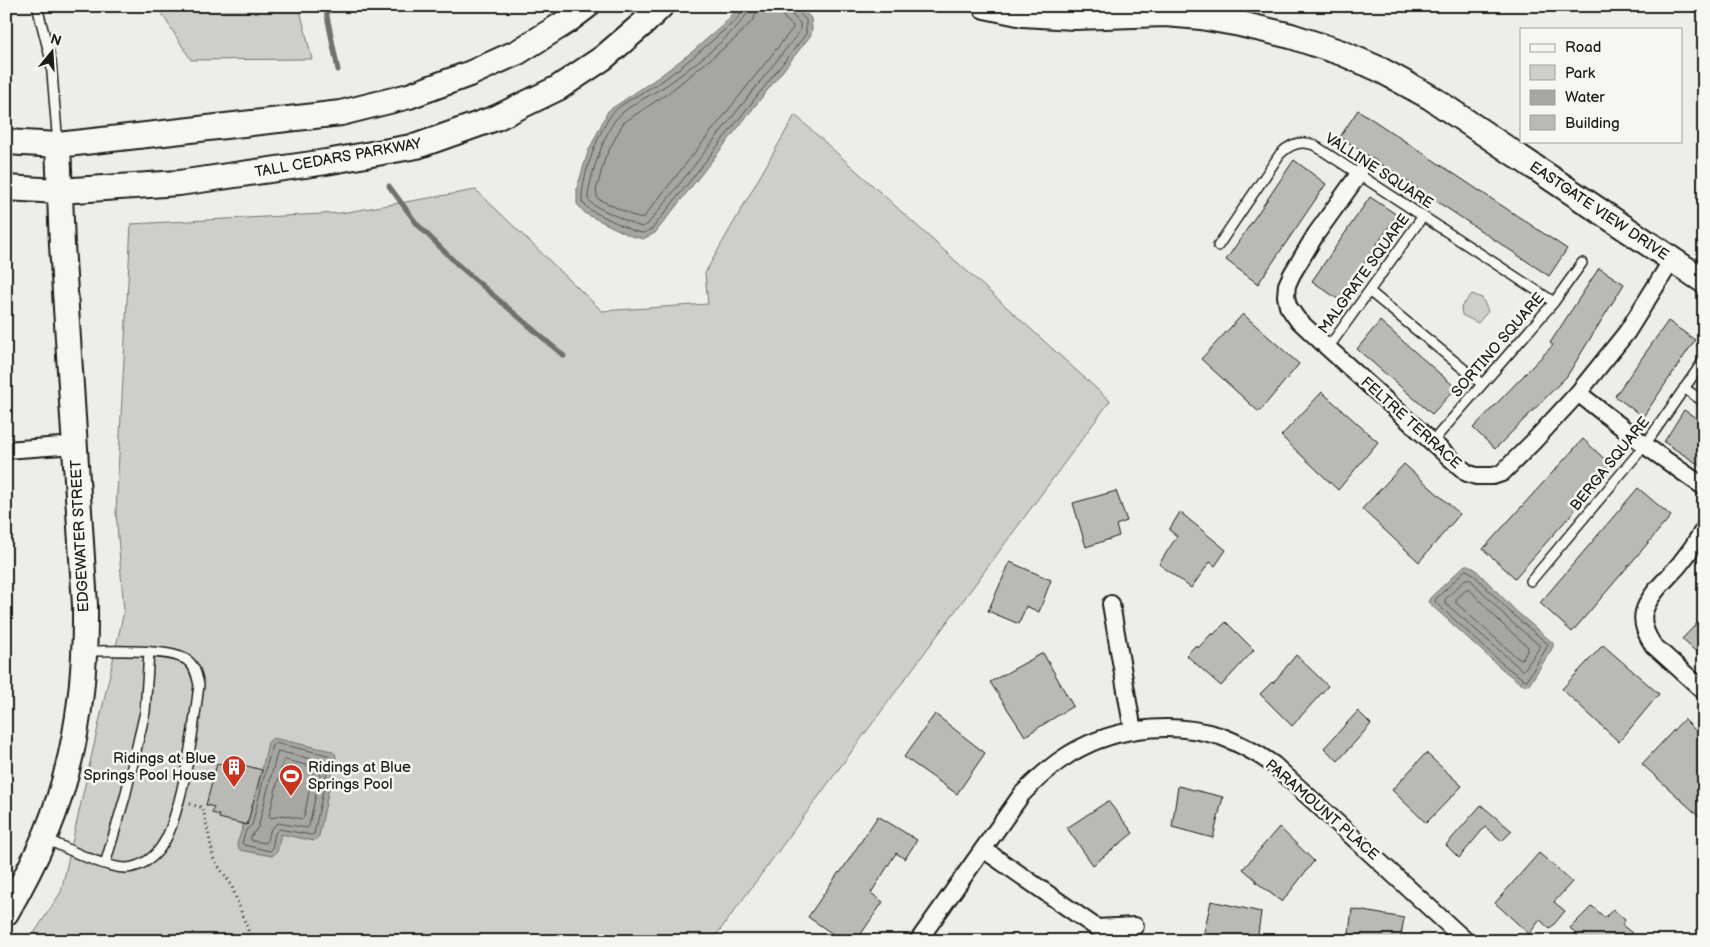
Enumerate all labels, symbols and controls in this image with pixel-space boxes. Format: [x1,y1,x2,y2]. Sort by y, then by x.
north arrow [28,28,78,78]
legend [1520,28,1682,142]
text: N [48,30,63,50]
text: Road [1565,38,1601,57]
text: Park [1565,64,1596,83]
text: Water [1565,88,1605,107]
text: Building [1565,114,1620,133]
street label: VALLINE SQUARE [1321,129,1437,213]
street label: TALL CEDARS PARKWAY [253,134,423,182]
street label: EASTGATE VIEW DRIVE [1526,157,1672,265]
street label: MALGRATE SQUARE [1314,210,1414,338]
street label: SORTINO SQUARE [1447,289,1549,401]
street label: FELTRE TERRACE [1357,373,1465,473]
street label: BERGA SQUARE [1566,413,1654,515]
street label: EDGEWATER STREET [67,459,93,613]
place label: Ridings at Blue Springs Pool House [83,749,216,785]
building icon: Ridings at Blue Springs Pool House [221,754,247,788]
street label: PARAMOUNT PLACE [1261,755,1383,865]
place label: Ridings at Blue Springs Pool [308,758,411,794]
sports icon: Ridings at Blue Springs Pool [278,763,304,797]

